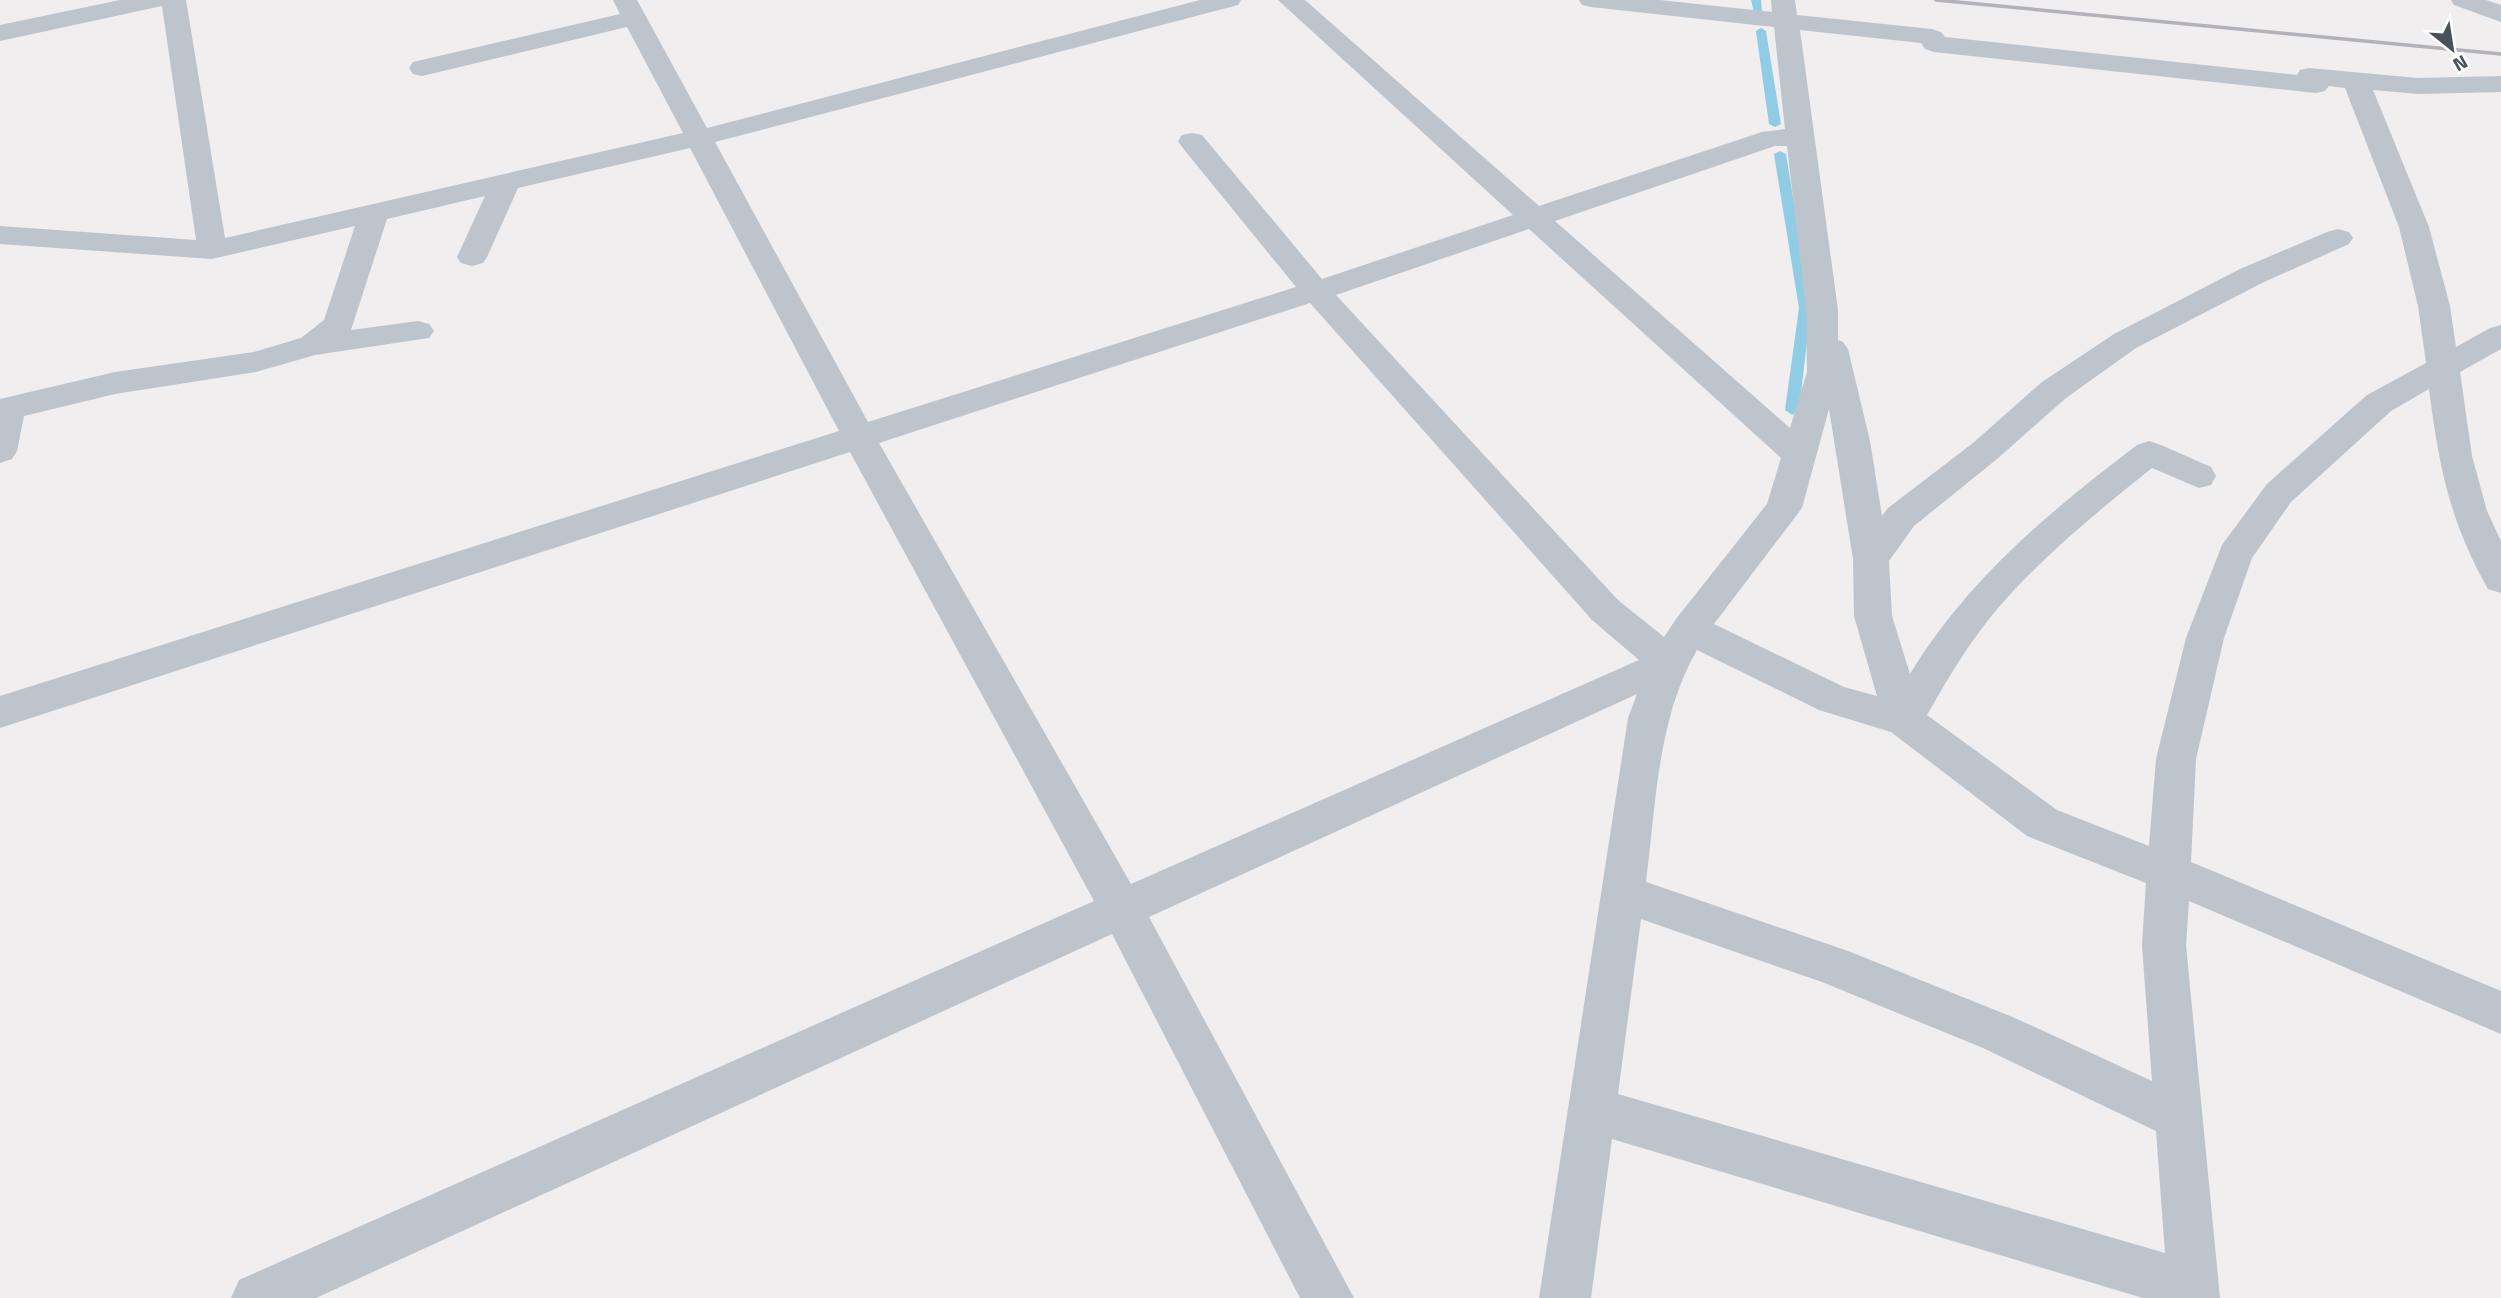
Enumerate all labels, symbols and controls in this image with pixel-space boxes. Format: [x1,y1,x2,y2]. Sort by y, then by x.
north arrow [2417,14,2487,84]
text: N [2448,48,2474,80]

